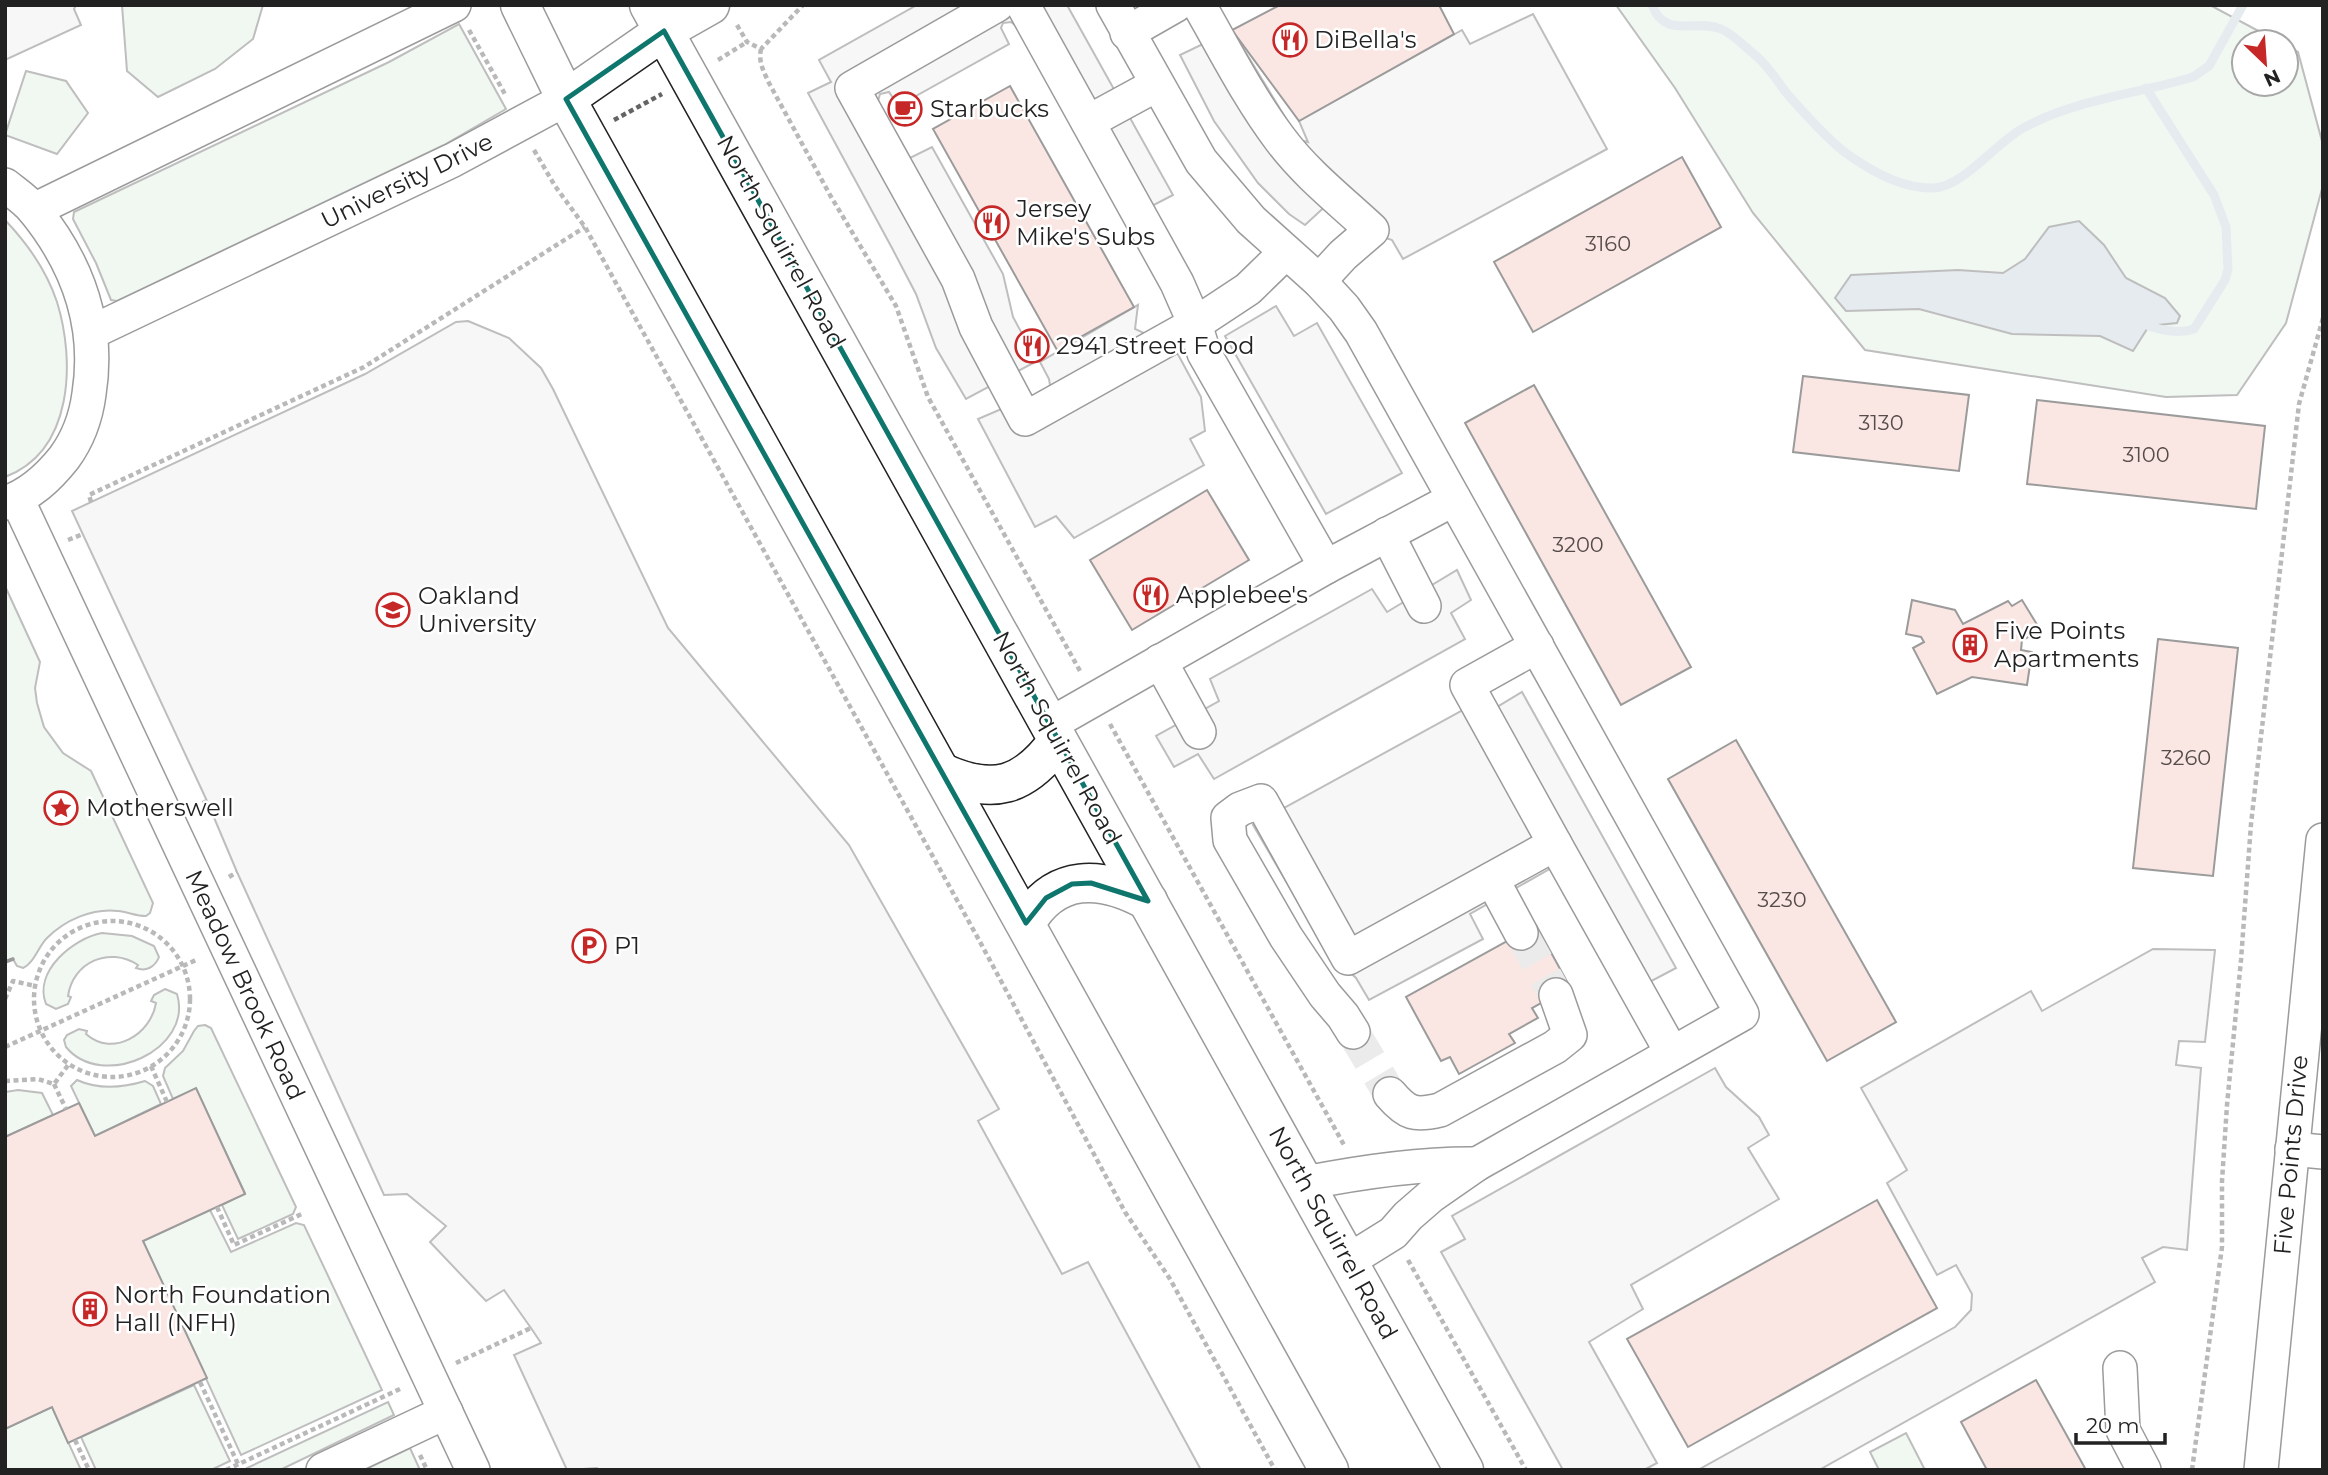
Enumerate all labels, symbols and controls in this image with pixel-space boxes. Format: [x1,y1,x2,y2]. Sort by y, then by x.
restaurant icon: DiBella's [1271,21,1309,59]
place label: DiBella's [1314,25,1417,54]
north arrow [2230,28,2300,98]
text: N [2260,64,2284,92]
cafe icon: Starbucks [886,90,924,128]
place label: Starbucks [930,94,1049,123]
street label: University Drive [316,126,497,235]
street label: North Squirrel Road [711,130,852,353]
place label: Jersey Mike's Subs [1015,194,1155,251]
restaurant icon: Jersey Mike's Subs [973,204,1011,242]
house number: 3160 [1585,231,1631,256]
restaurant icon: 2941 Street Food [1013,327,1051,365]
place label: 2941 Street Food [1056,331,1254,360]
house number: 3130 [1858,410,1904,435]
house number: 3100 [2122,442,2170,467]
house number: 3200 [1552,532,1604,557]
restaurant icon: Applebee's [1132,576,1170,614]
place label: Applebee's [1176,580,1308,609]
place label: Oakland University [418,581,536,638]
school or university icon: Oakland University [374,591,412,629]
place label: Five Points Apartments [1994,616,2139,673]
street label: North Squirrel Road [987,626,1128,849]
building icon: Five Points Apartments [1951,626,1989,664]
house number: 3260 [2161,745,2211,770]
place icon: Motherswell [42,789,80,827]
place label: Motherswell [86,793,234,822]
street label: Meadow Brook Road [179,865,312,1104]
house number: 3230 [1757,887,1807,912]
parking icon: P1 [570,927,608,965]
place label: P1 [614,931,640,960]
street label: Five Points Drive [2267,1054,2314,1256]
street label: North Squirrel Road [1263,1121,1404,1344]
place label: North Foundation Hall (NFH) [114,1280,331,1337]
building icon: North Foundation Hall (NFH) [71,1290,109,1328]
scale bar [2076,1402,2165,1446]
text: 20 m [2086,1413,2140,1438]

